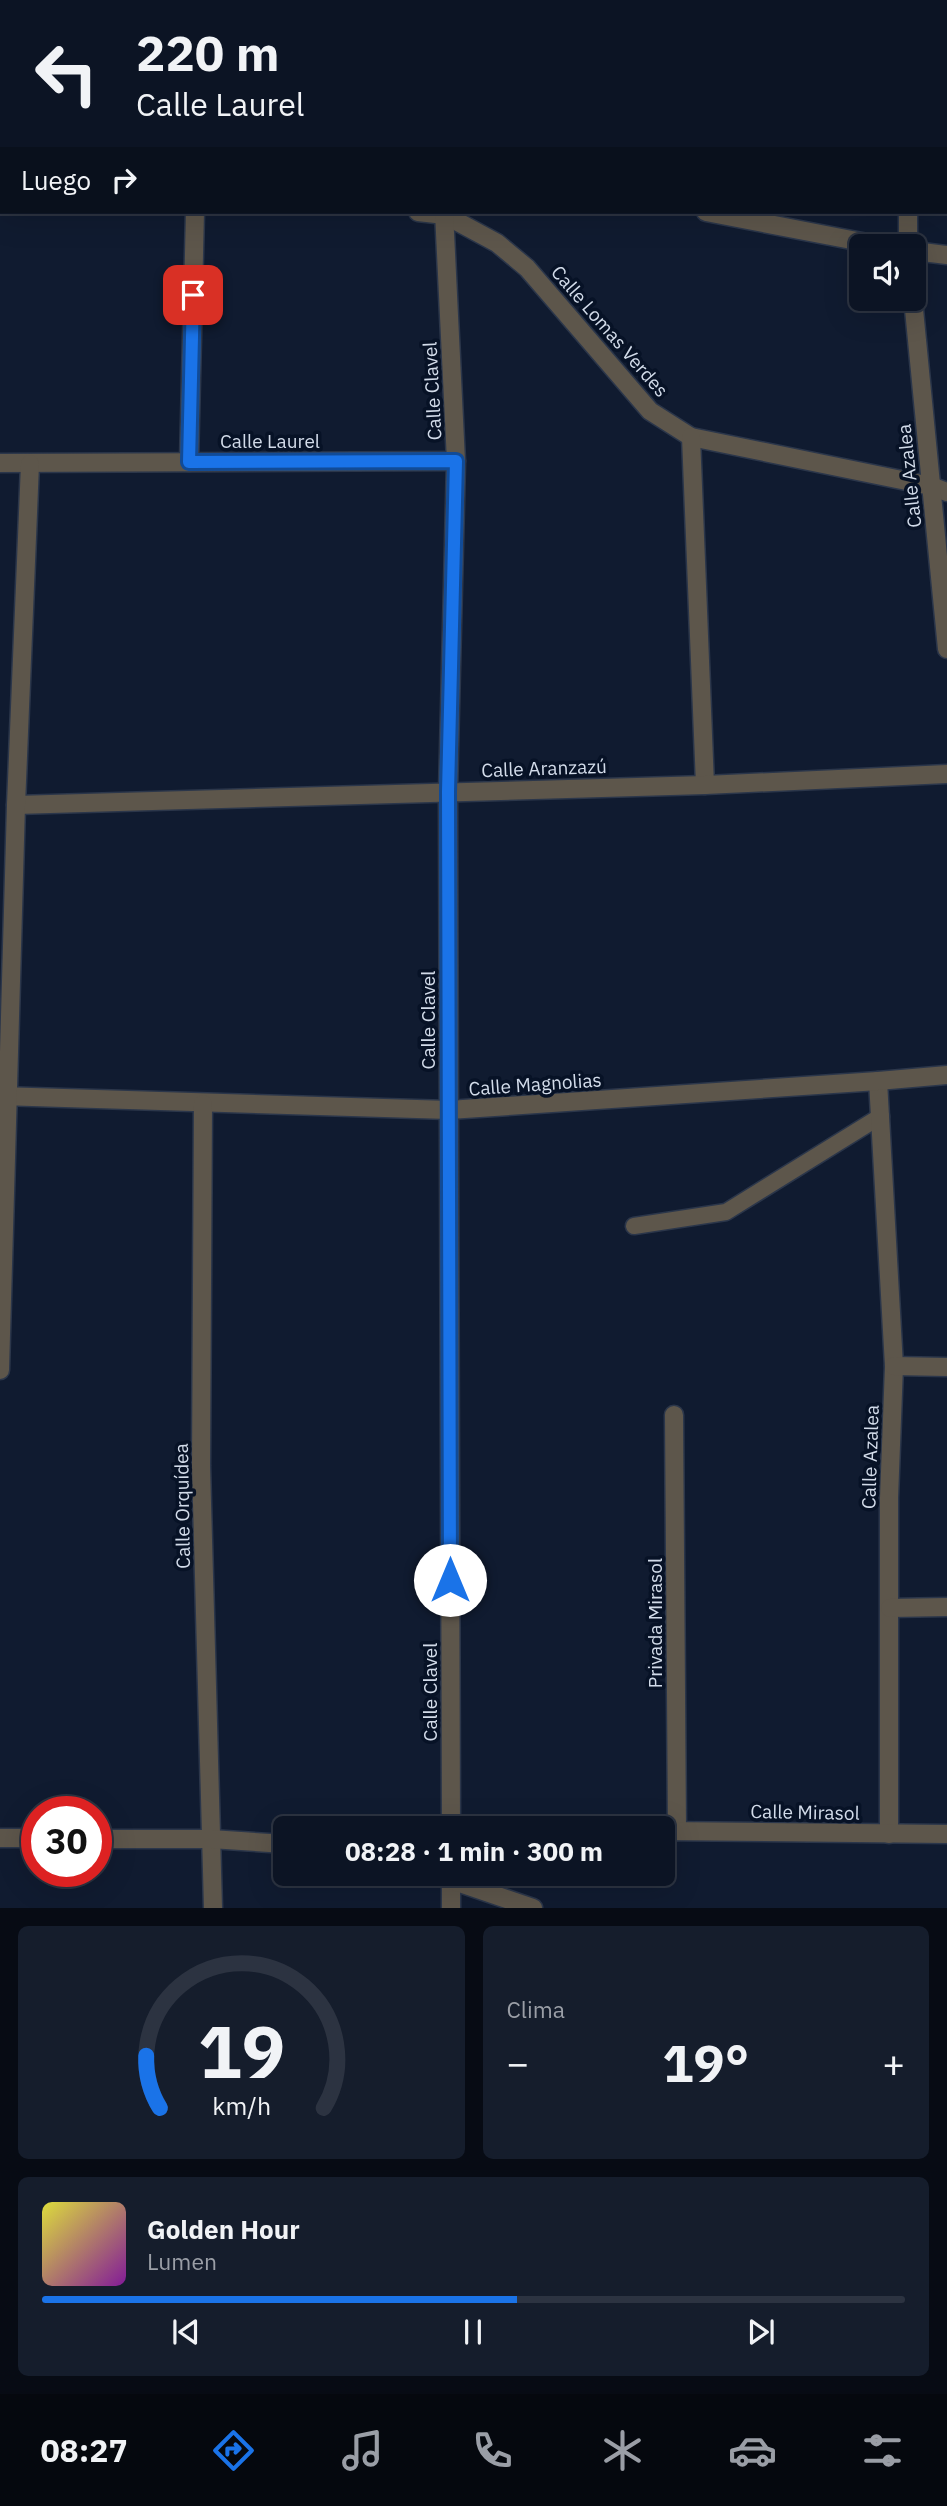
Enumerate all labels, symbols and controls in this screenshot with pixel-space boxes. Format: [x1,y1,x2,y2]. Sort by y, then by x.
text: 220 m [136,21,280,84]
icon: left [21,28,112,119]
text: Calle Laurel [136,83,304,125]
icon: right [105,161,143,199]
text: Luego [21,163,91,197]
map controls [849,234,926,311]
button: sound [849,234,926,311]
street label: Calle Lomas Verdes [546,260,674,402]
pin [163,265,223,325]
icon: arrive [174,276,212,314]
street label: Calle Clavel [417,341,447,441]
street label: Calle Azalea [892,423,926,529]
street label: Calle Laurel [220,429,320,453]
street label: Calle Aranzazú [481,754,607,782]
street label: Calle Clavel [416,971,440,1069]
street label: Calle Magnolias [468,1067,602,1101]
street label: Calle Azalea [856,1405,884,1509]
street label: Calle Orquídea [169,1443,195,1569]
position arrow [413,1543,487,1617]
street label: Privada Mirasol [643,1558,667,1688]
street label: Calle Clavel [418,1643,442,1741]
speed limit sign: 30 [21,1796,112,1887]
street label: Calle Mirasol [750,1799,860,1825]
text: 08:28 · 1 min · 300 m [345,1834,603,1868]
text: Clima [507,1994,565,2024]
text: 19 [198,2004,285,2099]
text: 19° [662,2029,749,2096]
text: − [507,2038,529,2087]
text: + [882,2038,905,2087]
text: km/h [212,2089,271,2122]
text: Golden Hour [147,2212,300,2246]
text: Lumen [147,2246,217,2276]
icon: previous [167,2313,205,2351]
icon: pause [454,2313,492,2351]
icon: next [742,2313,780,2351]
icon: directions [209,2426,258,2475]
icon: music [338,2426,387,2475]
icon: phone [468,2426,517,2475]
icon: climate [598,2426,647,2475]
icon: car [728,2426,777,2475]
icon: filters [858,2426,907,2475]
text: 08:27 [40,2429,128,2471]

